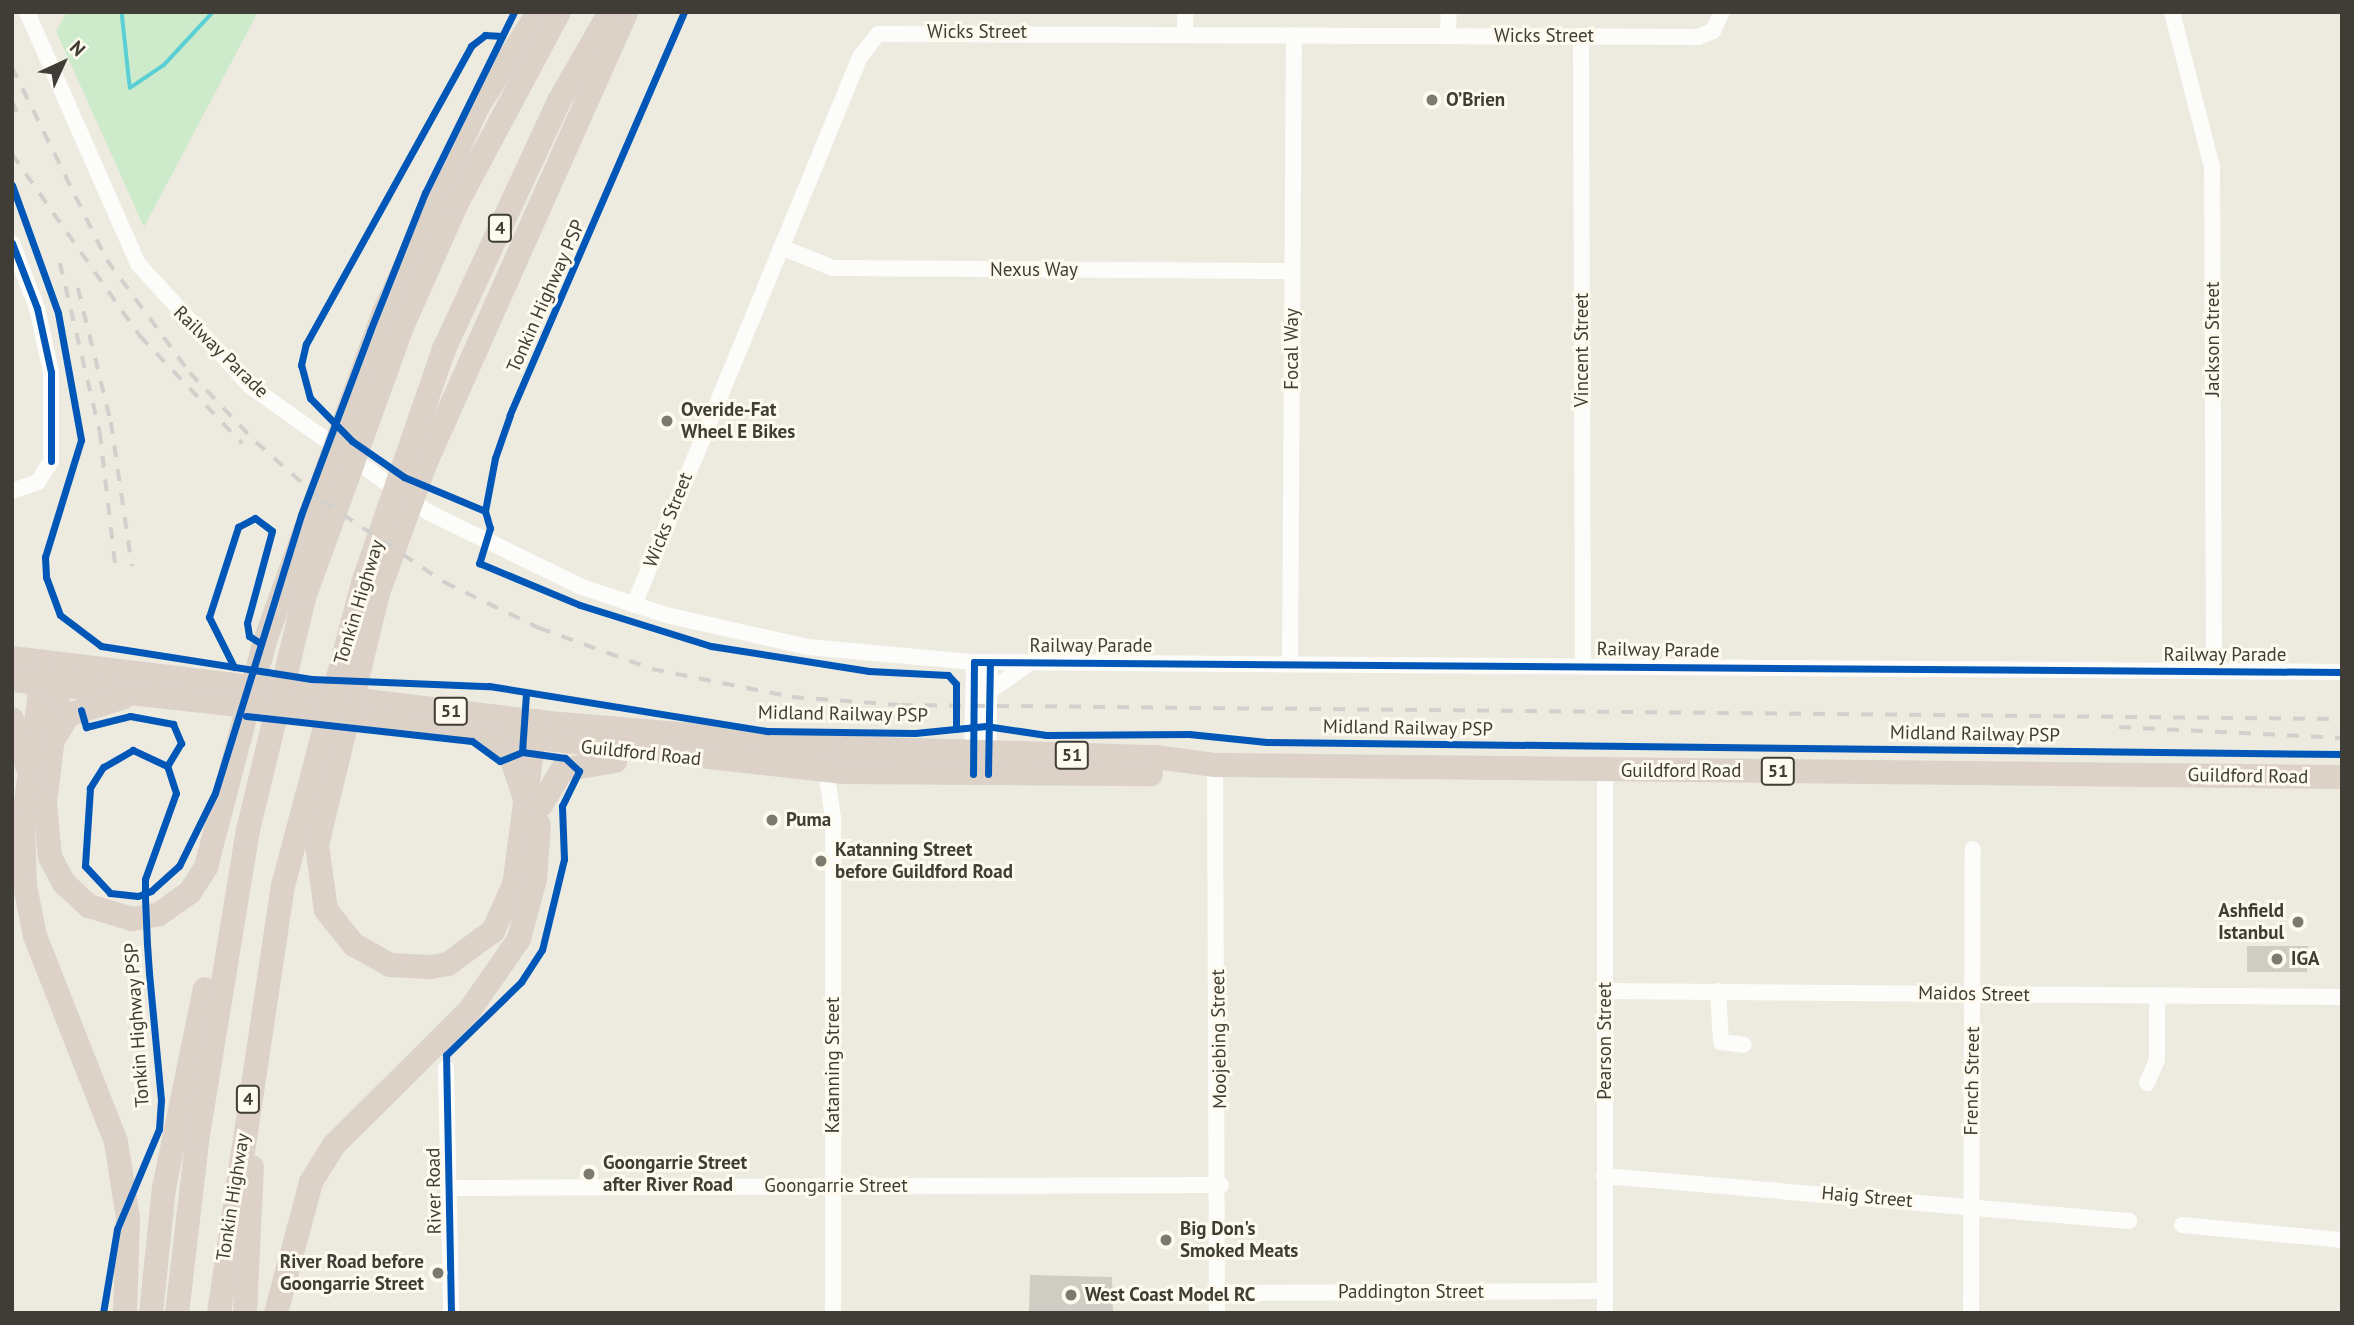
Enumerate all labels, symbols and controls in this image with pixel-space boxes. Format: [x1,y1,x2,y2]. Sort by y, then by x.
street label: Wicks Street [927,21,1027,43]
street label: Wicks Street [1494,25,1594,47]
north arrow [28,28,98,98]
text: N [65,35,91,61]
place label: O’Brien [1446,89,1505,111]
marker: O’Brien [1424,92,1440,108]
road number: 4 [488,213,512,242]
street label: Tonkin Highway PSP [502,216,590,376]
street label: Nexus Way [990,259,1078,281]
street label: Jackson Street [2202,282,2224,396]
street label: Vincent Street [1571,293,1593,407]
street label: Railway Parade [169,301,273,403]
street label: Focal Way [1281,308,1303,390]
place label: Overide-Fat Wheel E Bikes [681,399,795,443]
marker: Overide-Fat Wheel E Bikes [659,413,675,429]
street label: Wicks Street [639,469,697,571]
street label: Tonkin Highway [329,537,389,667]
street label: Railway Parade [1029,635,1153,657]
street label: Railway Parade [1596,638,1720,662]
street label: Railway Parade [2163,644,2287,666]
road number: 51 [434,696,468,726]
street label: Midland Railway PSP [757,701,929,727]
street label: Midland Railway PSP [1322,715,1494,741]
street label: Midland Railway PSP [1889,721,2061,747]
street label: Guildford Road [580,735,702,771]
road number: 51 [1054,740,1090,770]
road number: 51 [1760,756,1796,786]
street label: Guildford Road [1621,760,1741,782]
street label: Guildford Road [2187,764,2309,788]
place label: Puma [786,809,831,831]
marker: Puma [764,812,780,828]
place label: Katanning Street before Guildford Road [835,839,1013,883]
marker: Katanning Street before Guildford Road [813,853,829,869]
place label: Ashfield Istanbul [2218,900,2284,944]
marker: Ashfield Istanbul [2290,914,2306,930]
street label: Tonkin Highway PSP [120,942,154,1108]
place label: IGA [2291,948,2319,970]
marker: IGA [2269,951,2285,967]
street label: Moojebing Street [1206,969,1232,1109]
street label: Pearson Street [1594,982,1616,1100]
street label: Maidos Street [1918,982,2030,1006]
street label: Katanning Street [822,997,844,1133]
street label: French Street [1960,1026,1984,1136]
road number: 4 [236,1084,260,1114]
street label: Tonkin Highway [212,1131,254,1263]
street label: River Road [422,1147,446,1235]
place label: Goongarrie Street after River Road [603,1152,747,1196]
marker: Goongarrie Street after River Road [581,1166,597,1182]
street label: Goongarrie Street [764,1175,908,1197]
street label: Haig Street [1821,1182,1913,1212]
place label: Big Don's Smoked Meats [1180,1218,1298,1262]
marker: Big Don's Smoked Meats [1158,1232,1174,1248]
place label: River Road before Goongarrie Street [280,1251,424,1295]
marker: River Road before Goongarrie Street [430,1265,446,1281]
street label: Paddington Street [1338,1281,1484,1303]
place label: West Coast Model RC [1085,1284,1256,1306]
marker: West Coast Model RC [1063,1287,1079,1303]

